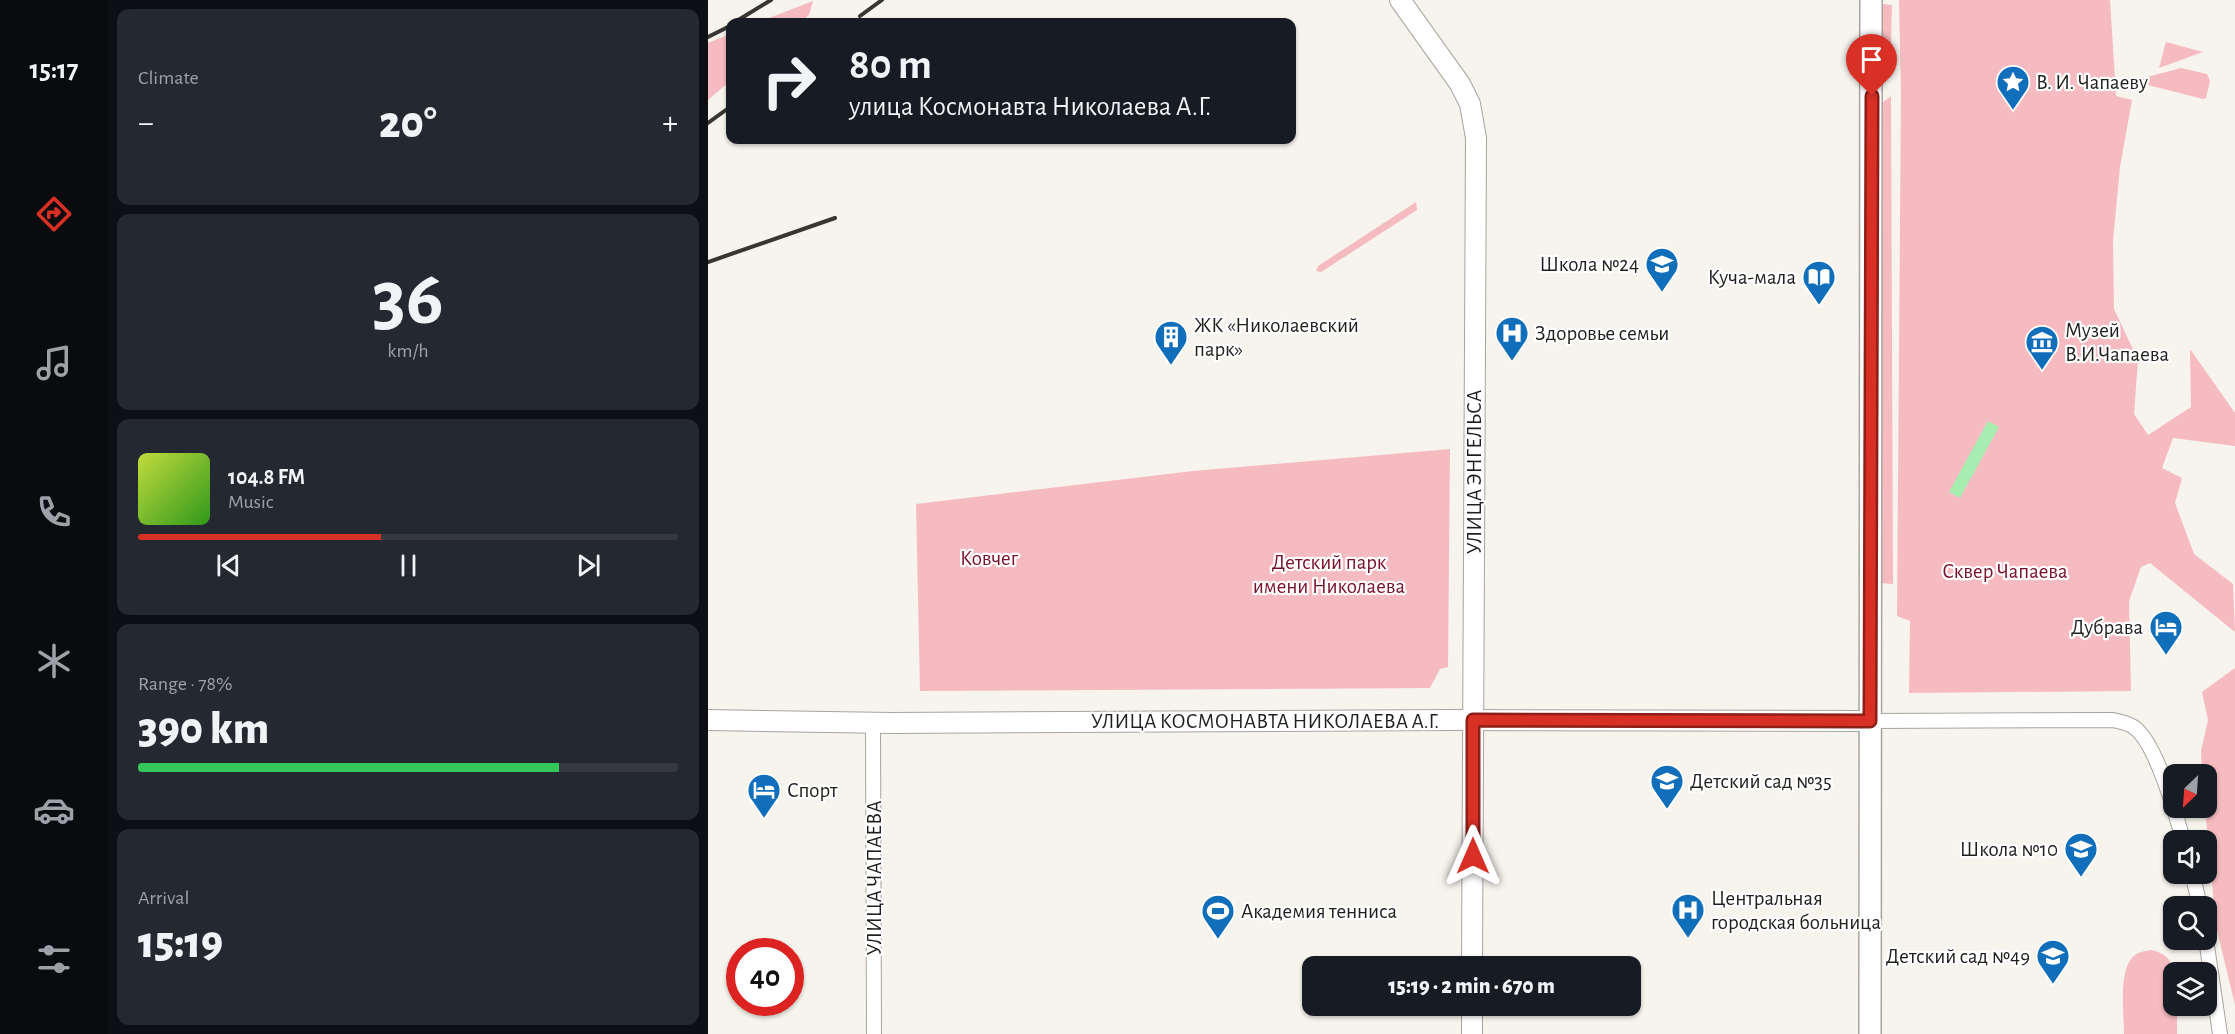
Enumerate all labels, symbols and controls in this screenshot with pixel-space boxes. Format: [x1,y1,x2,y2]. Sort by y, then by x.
pin [1846,34,1897,96]
icon: right [750,42,828,120]
icon: arrive [1855,43,1888,76]
text: 80 m [849,44,932,86]
text: 15:17 [30,56,78,83]
place icon: В. И. Чапаеву [1995,64,2031,111]
text: Climate [138,68,199,88]
place label: В. И. Чапаеву [2036,72,2148,93]
text: улица Космонавта Николаева А.Г. [849,93,1211,120]
text: 20° [379,101,437,146]
text: − [138,107,154,140]
text: + [662,107,678,140]
icon: directions [33,193,75,235]
school or university icon: Школа №24 [1644,246,1680,293]
place label: Школа №24 [1540,254,1639,275]
library icon: Куча-мала [1801,259,1837,306]
text: 36 [372,261,444,339]
place label: Куча-мала [1708,267,1796,288]
place label: ЖК «Николаевский парк» [1194,315,1359,360]
hospital icon: Здоровье семьи [1494,315,1530,362]
building icon: ЖК «Николаевский парк» [1153,319,1189,366]
place label: Музей В.И.Чапаева [2065,320,2170,365]
place label: Здоровье семьи [1535,323,1669,344]
museum icon: Музей В.И.Чапаева [2024,324,2060,371]
text: km/h [387,341,429,361]
icon: music [33,342,75,384]
street label: УЛИЦА ЭНГЕЛЬСА [1464,390,1485,554]
text: 104.8 FM [228,466,305,488]
icon: phone [33,491,75,533]
text: Music [228,492,274,512]
park label: Ковчег [960,548,1019,569]
icon: previous [212,549,245,582]
icon: pause [392,549,425,582]
icon: next [572,549,605,582]
park label: Детский парк имени Николаева [1253,552,1406,597]
park label: Сквер Чапаева [1942,561,2068,582]
hotel icon: Дубрава [2148,609,2184,656]
place label: Дубрава [2071,617,2143,638]
icon: climate [33,640,75,682]
text: Range · 78% [138,674,233,694]
text: 390 km [138,707,269,752]
street label: УЛИЦА КОСМОНАВТА НИКОЛАЕВА А.Г. [1091,711,1439,732]
school or university icon: Детский сад №35 [1649,763,1685,810]
north arrow [2163,764,2217,818]
map controls [2163,764,2217,1016]
place label: Детский сад №35 [1690,771,1832,792]
hotel icon: Спорт [746,772,782,819]
place label: Спорт [787,780,838,801]
icon: car [33,789,75,831]
street label: УЛИЦА ЧАПАЕВА [864,800,885,956]
position arrow [1441,824,1505,888]
button: sound [2163,830,2217,884]
school or university icon: Школа №10 [2063,831,2099,878]
place label: Школа №10 [1960,839,2058,860]
text: Arrival [138,888,189,908]
place label: Центральная городская больница [1711,888,1881,933]
hospital icon: Центральная городская больница [1670,892,1706,939]
sports icon: Академия тенниса [1200,893,1236,940]
button: search [2163,896,2217,950]
place label: Академия тенниса [1241,901,1397,922]
text: 15:19 [138,921,223,966]
icon: filters [33,938,75,980]
speed limit sign: 40 [726,938,804,1016]
school or university icon: Детский сад №49 [2035,938,2071,985]
place label: Детский сад №49 [1886,946,2030,967]
button: layers [2163,962,2217,1016]
text: 15:19 · 2 min · 670 m [1388,975,1555,997]

